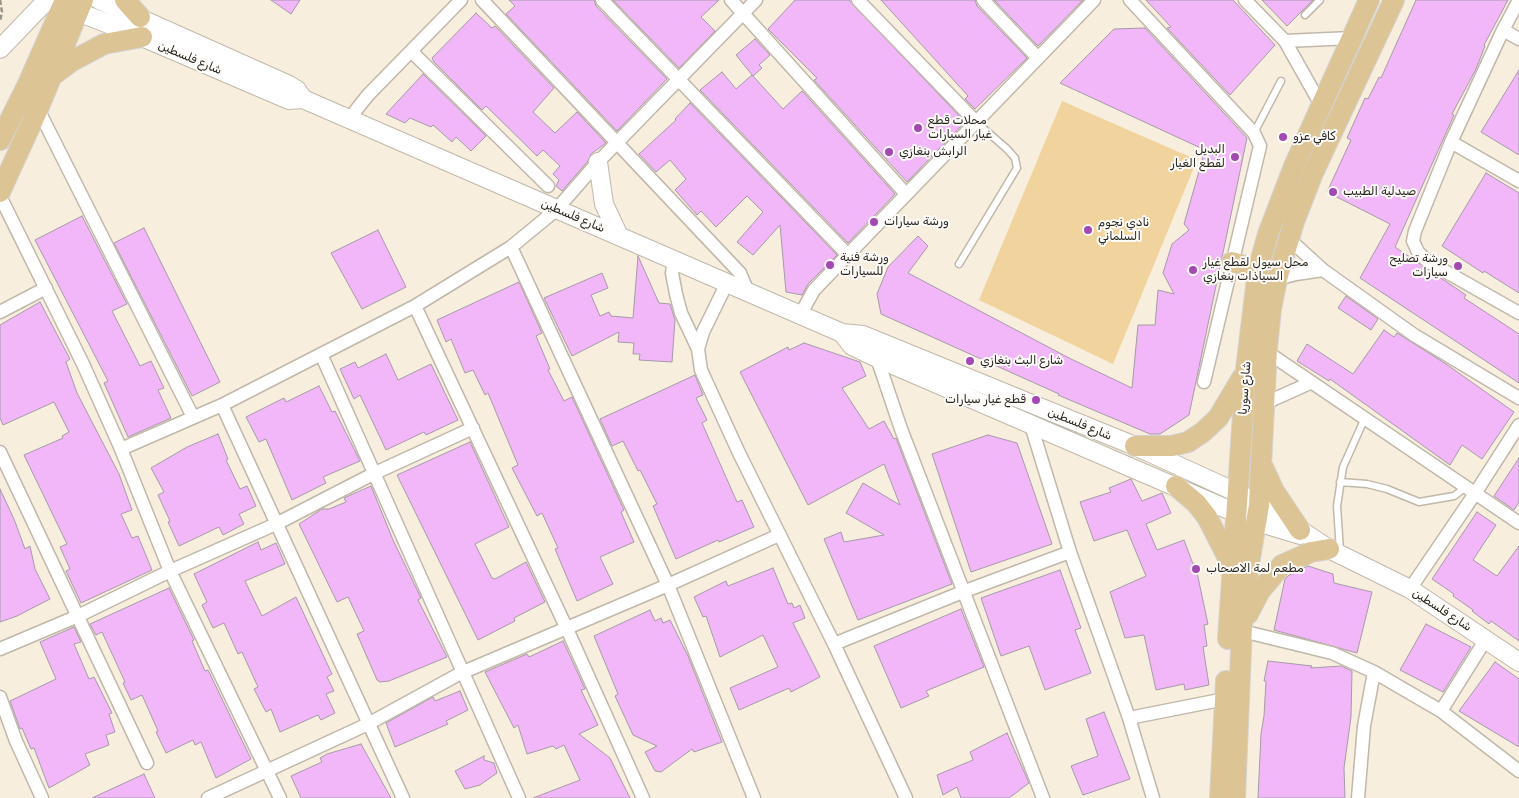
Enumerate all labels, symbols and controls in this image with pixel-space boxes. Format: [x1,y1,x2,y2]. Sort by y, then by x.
street label: شارع فلسطين [156,38,224,78]
place label: محلات قطع غيار السيارات [928,114,992,142]
marker: محلات قطع غيار السيارات [912,122,924,134]
place label: كافي عزو [1293,130,1336,144]
marker: كافي عزو [1277,131,1289,143]
place label: البديل لقطع الغيار [1171,143,1225,171]
place label: الرابش بنغازي [899,145,967,159]
marker: الرابش بنغازي [883,146,895,158]
marker: البديل لقطع الغيار [1229,151,1241,163]
place label: صيدلية الطبيب [1343,185,1416,199]
marker: صيدلية الطبيب [1327,186,1339,198]
street label: شارع فلسطين [539,196,607,236]
place label: ورشة سيارات [884,215,949,229]
marker: ورشة سيارات [868,216,880,228]
place label: نادي نجوم السلماني [1098,216,1149,244]
marker: نادي نجوم السلماني [1082,224,1094,236]
place label: ورشة فنية للسيارات [840,251,889,279]
place label: ورشة تصليح سيارات [1389,252,1448,280]
place label: محل سيول لقطع غيار السياذات بنغازي [1203,256,1308,284]
marker: ورشة فنية للسيارات [824,259,836,271]
marker: ورشة تصليح سيارات [1452,260,1464,272]
marker: محل سيول لقطع غيار السياذات بنغازي [1187,264,1199,276]
place label: شارع البث بنغازي [980,354,1063,368]
marker: شارع البث بنغازي [964,355,976,367]
street label: شارع سوريا [1236,361,1254,415]
place label: قطع غيار سيارات [945,393,1026,407]
marker: قطع غيار سيارات [1030,394,1042,406]
street label: شارع فلسطين [1046,405,1114,443]
place label: مطعم لمة الاصحاب [1206,562,1304,576]
marker: مطعم لمة الاصحاب [1190,563,1202,575]
street label: شارع فلسطين [1410,586,1474,634]

